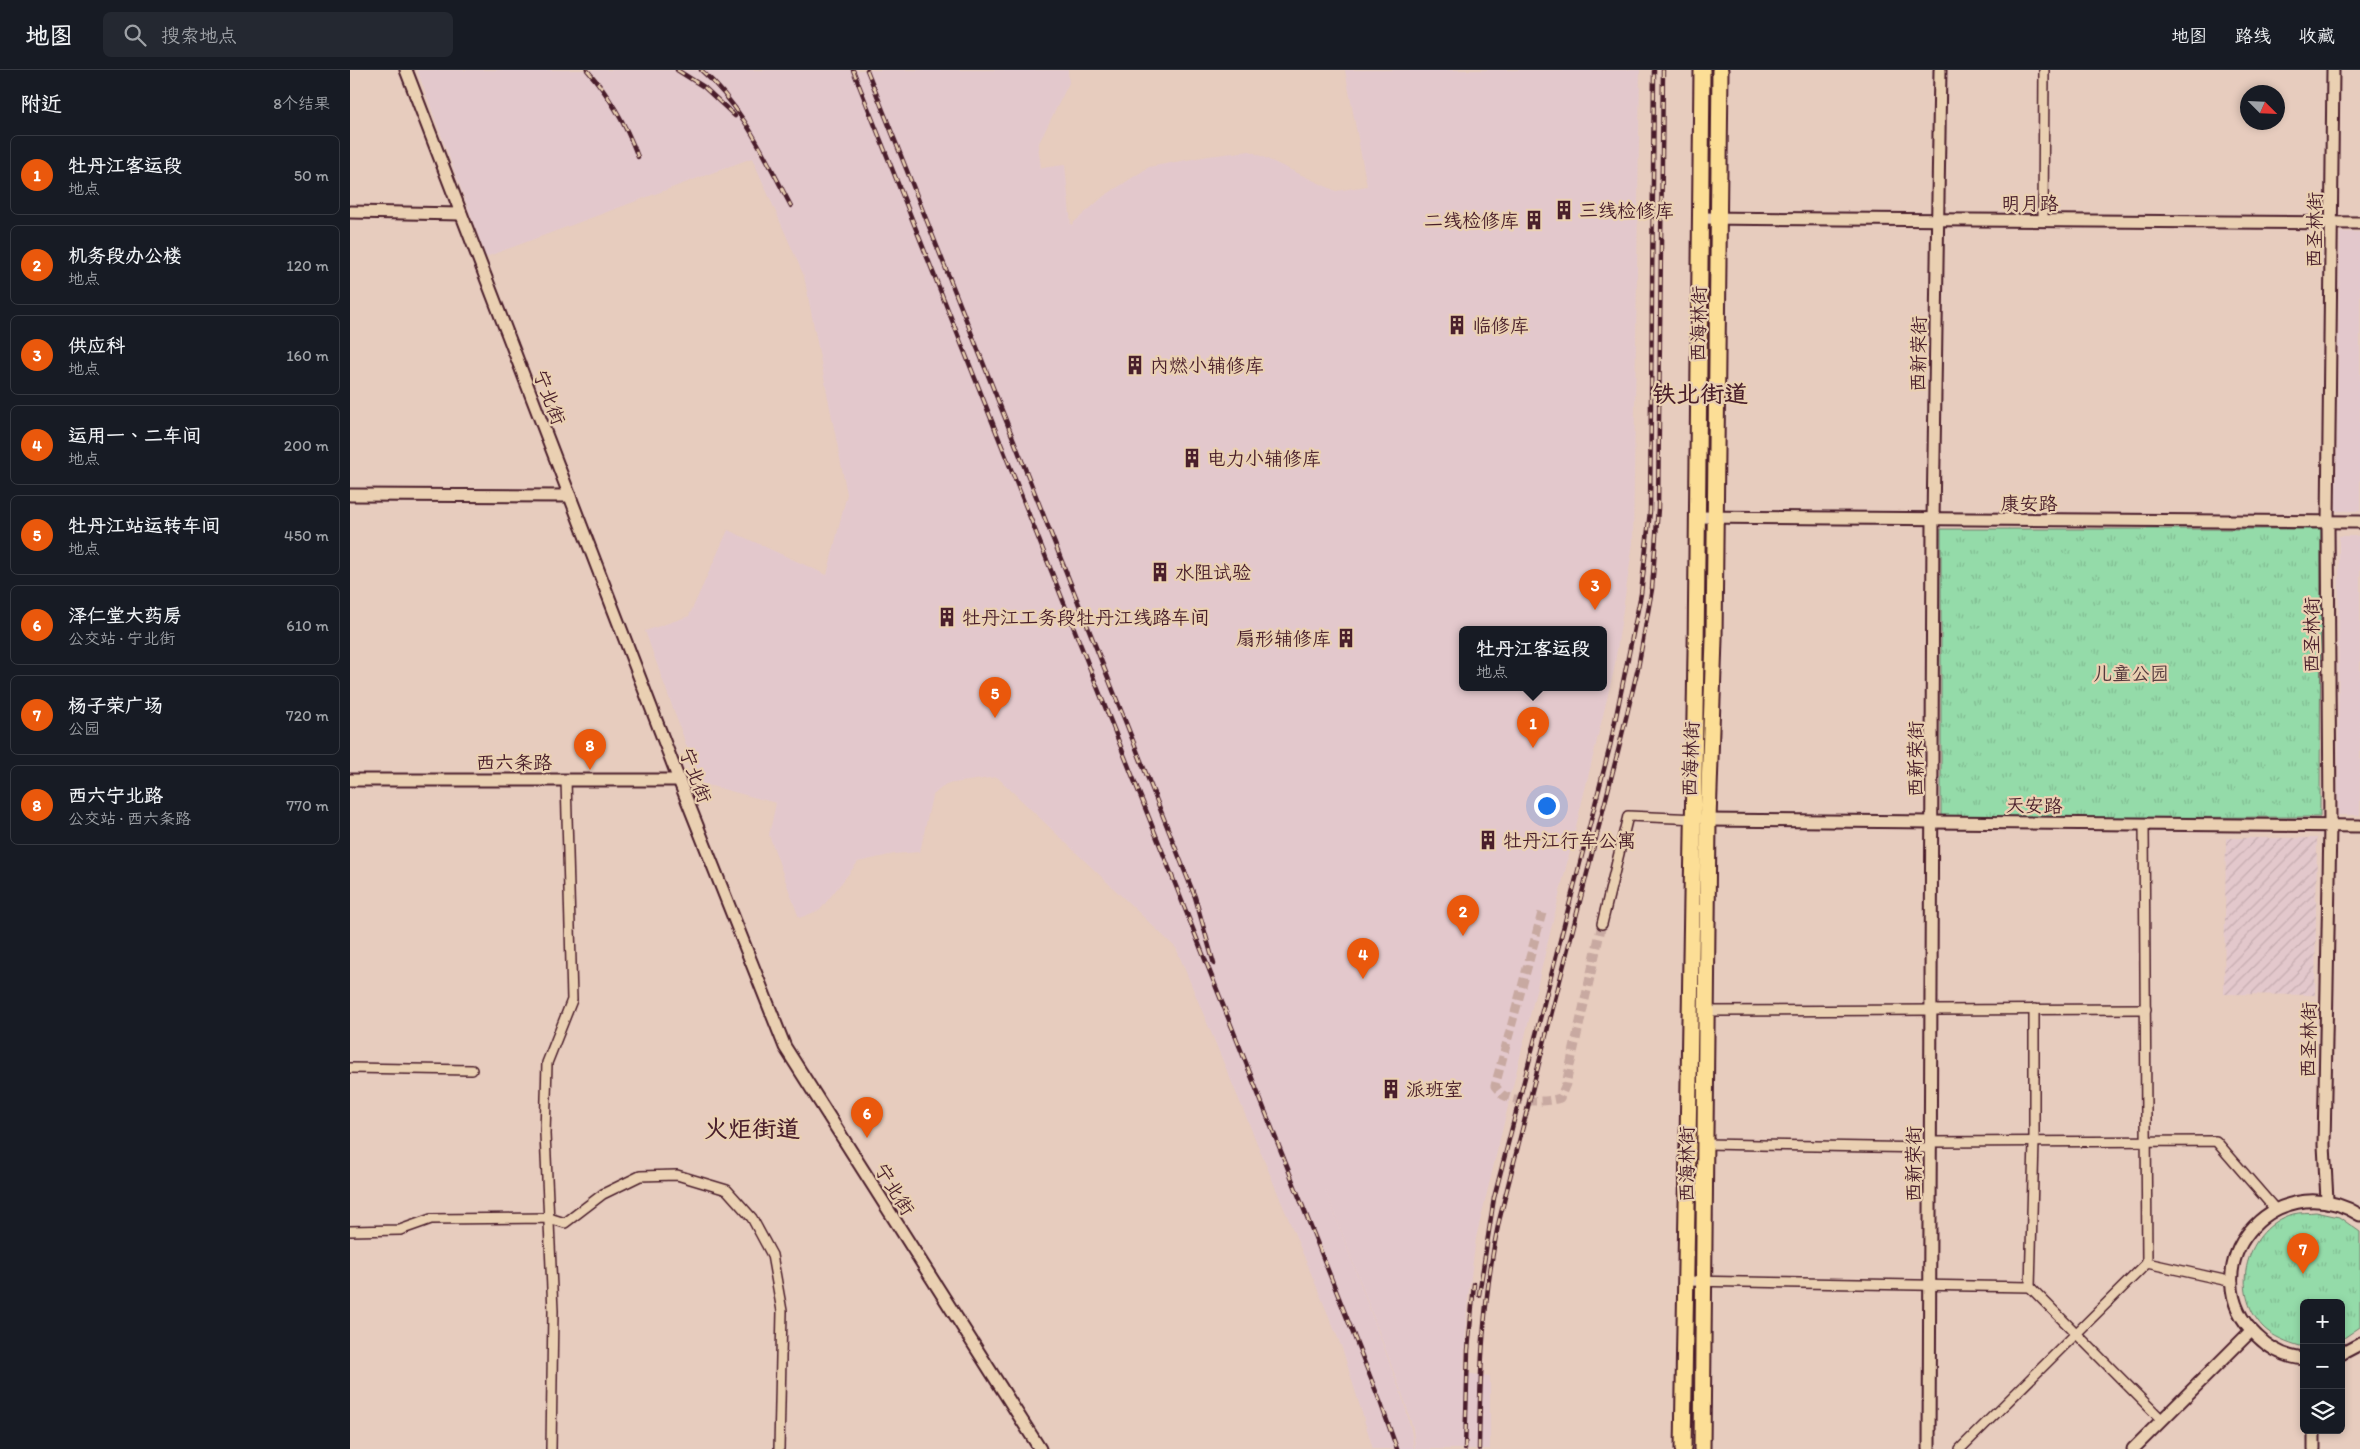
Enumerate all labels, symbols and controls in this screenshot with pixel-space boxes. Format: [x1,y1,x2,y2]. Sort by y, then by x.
search box [103,12,453,57]
text: 地图 [25,21,73,50]
icon: search [121,21,149,49]
text: 搜索地点 [161,24,237,47]
text: 地图 [2171,25,2207,47]
text: 路线 [2235,25,2271,47]
text: 收藏 [2299,25,2335,47]
north arrow [2240,85,2285,130]
text: 附近 [20,91,62,116]
text: 8个结果 [273,94,330,113]
text: 牡丹江客运段 [68,154,182,177]
text: 1 [33,166,41,185]
text: 50 m [294,166,329,185]
text: 地点 [68,179,100,198]
street label: 明月路 [2001,192,2059,215]
street label: 西圣林街 [2302,192,2327,268]
building icon: 三线检修库 [1553,199,1575,221]
place label: 三线检修库 [1579,199,1674,222]
place label: 二线检修库 [1424,209,1519,232]
building icon: 二线检修库 [1523,209,1545,231]
text: 机务段办公楼 [68,244,182,267]
text: 2 [33,256,41,275]
text: 120 m [286,256,329,275]
text: 地点 [68,269,100,288]
street label: 西海林街 [1686,286,1711,362]
building icon: 临修库 [1446,314,1468,336]
place label: 临修库 [1472,314,1529,337]
street label: 西新荣街 [1906,316,1931,392]
text: 供应科 [68,334,125,357]
text: 3 [33,346,41,365]
text: 160 m [286,346,329,365]
building icon: 内燃小辅修库 [1124,354,1146,376]
place label: 内燃小辅修库 [1150,354,1264,377]
text: 地点 [68,359,100,378]
street label: 宁北街 [529,366,570,428]
district label: 铁北街道 [1652,379,1748,408]
text: 运用一、二车间 [68,424,201,447]
text: 4 [32,436,42,455]
text: 200 m [284,436,329,455]
building icon: 电力小辅修库 [1181,447,1203,469]
place label: 电力小辅修库 [1207,447,1321,470]
text: 地点 [68,449,100,468]
street label: 康安路 [2000,492,2058,515]
text: 牡丹江站运转车间 [68,514,220,537]
text: 5 [33,526,41,545]
text: 450 m [284,526,329,545]
text: 地点 [68,539,100,558]
building icon: 水阻试验 [1149,561,1171,583]
place label: 水阻试验 [1175,561,1251,584]
pin: 3 [1579,569,1611,610]
street label: 西圣林街 [2300,597,2323,673]
text: 泽仁堂大药房 [68,604,182,627]
building icon: 牡丹江工务段牡丹江线路车间 [936,606,958,628]
place label: 牡丹江工务段牡丹江线路车间 [962,606,1209,629]
text: 6 [33,616,41,635]
text: 610 m [286,616,329,635]
popup [1459,626,1607,691]
place label: 扇形辅修库 [1236,627,1331,650]
building icon: 扇形辅修库 [1335,627,1357,649]
text: 公交站 · 宁北街 [68,629,175,648]
text: 牡丹江客运段 [1476,637,1590,660]
text: 地点 [1476,662,1508,681]
park label: 儿童公园 [2093,662,2169,685]
pin: 5 [979,677,1011,718]
text: 杨子荣广场 [68,694,163,717]
text: 7 [33,706,41,725]
text: 720 m [286,706,329,725]
pin: 1 [1517,707,1549,748]
text: 公园 [68,719,100,738]
street label: 西海林街 [1678,721,1703,797]
street label: 西新荣街 [1904,721,1927,797]
pin: 8 [574,729,606,770]
street label: 宁北街 [675,744,716,806]
street label: 西六条路 [476,751,552,774]
text: 西六宁北路 [68,784,163,807]
your location [1534,793,1560,819]
street label: 天安路 [2005,794,2063,817]
text: 8 [33,796,41,815]
text: 770 m [286,796,329,815]
text: 公交站 · 西六条路 [68,809,191,828]
building icon: 牡丹江行车公寓 [1477,829,1499,851]
place label: 牡丹江行车公寓 [1503,829,1636,852]
pin: 2 [1447,895,1479,936]
pin: 4 [1347,938,1379,979]
street label: 西圣林街 [2296,1002,2321,1078]
building icon: 派班室 [1380,1078,1402,1100]
place label: 派班室 [1406,1078,1463,1101]
pin: 6 [851,1097,883,1138]
district label: 火炬街道 [704,1114,800,1143]
street label: 西海林街 [1675,1126,1698,1202]
street label: 西新荣街 [1902,1126,1925,1202]
street label: 宁北街 [870,1159,919,1220]
pin: 7 [2287,1233,2319,1274]
map controls [2300,1299,2345,1434]
button: + [2300,1299,2345,1344]
button: − [2300,1344,2345,1389]
button: layers [2300,1389,2345,1434]

